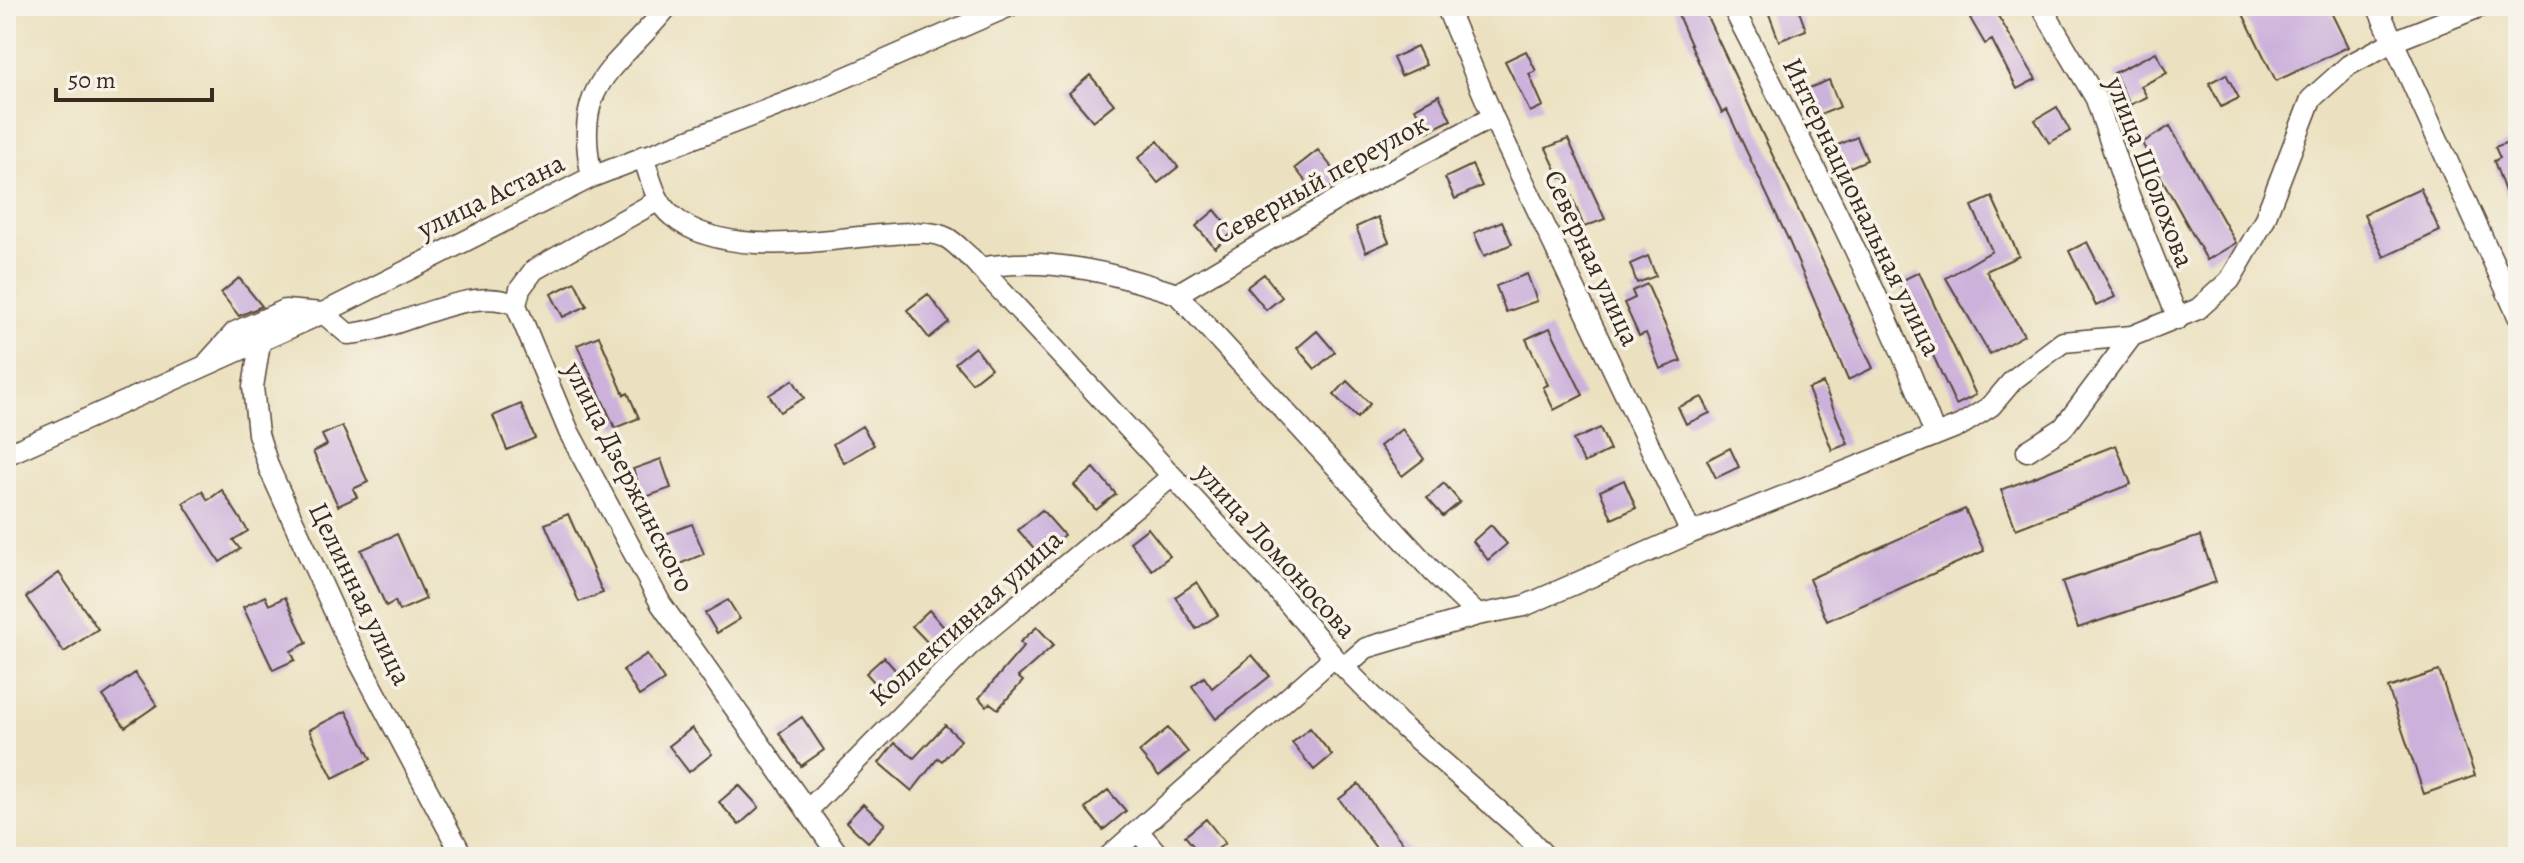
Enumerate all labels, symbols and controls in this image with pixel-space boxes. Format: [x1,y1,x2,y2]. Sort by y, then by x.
street label: Интернациональная улица [1773,51,1951,363]
scale bar [56,52,212,102]
text: 50 m [68,64,116,96]
street label: улица Шолохова [2096,70,2204,273]
street label: Северный переулок [1207,104,1435,254]
street label: улица Астана [410,144,571,249]
street label: Северная улица [1535,164,1649,352]
street label: улица Дзержинского [554,354,704,599]
street label: улица Ломоносова [1186,454,1365,647]
street label: Целинная улица [299,496,421,692]
street label: Коллективная улица [861,521,1071,715]

